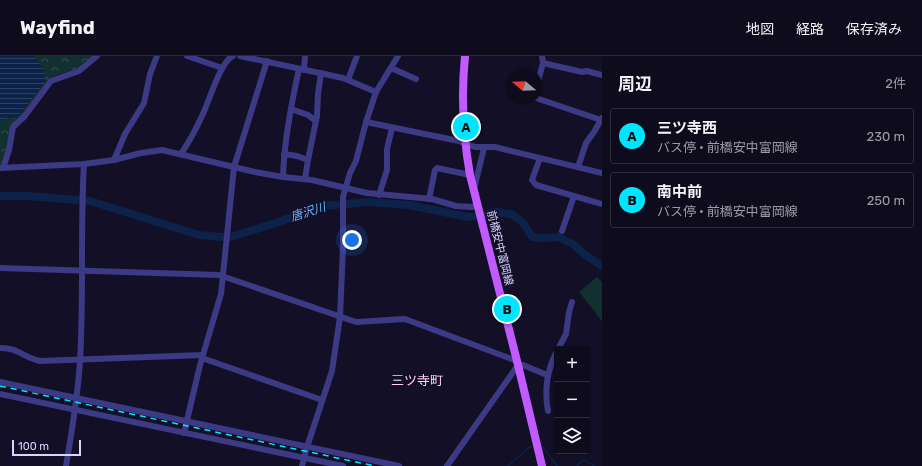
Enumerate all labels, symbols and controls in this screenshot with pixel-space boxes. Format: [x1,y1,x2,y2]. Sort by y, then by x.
text: Wayfind [20,16,95,39]
text: 地図 [746,21,774,38]
text: 経路 [796,21,824,38]
text: 保存済み [846,21,902,38]
north arrow [506,68,542,104]
text: 周辺 [618,74,652,94]
text: 2件 [885,76,906,91]
pin: A [453,112,479,142]
text: 三ツ寺西 [657,119,717,137]
text: A [627,129,637,144]
text: 230 m [867,129,905,144]
text: バス停 · 前橋安中富岡線 [657,140,798,155]
text: 南中前 [657,183,702,201]
text: B [627,193,637,208]
text: 250 m [867,193,905,208]
water label: 唐沢川 [289,199,329,224]
text: バス停 · 前橋安中富岡線 [657,204,798,219]
street label: 前橋安中富岡線 [484,209,516,287]
your location [342,230,362,250]
pin: B [494,294,520,324]
map controls [554,346,590,454]
button: + [554,346,590,382]
district label: 三ツ寺町 [391,373,443,388]
button: − [554,382,590,418]
button: layers [554,418,590,454]
scale bar [12,438,81,457]
text: 100 m [18,440,49,453]

